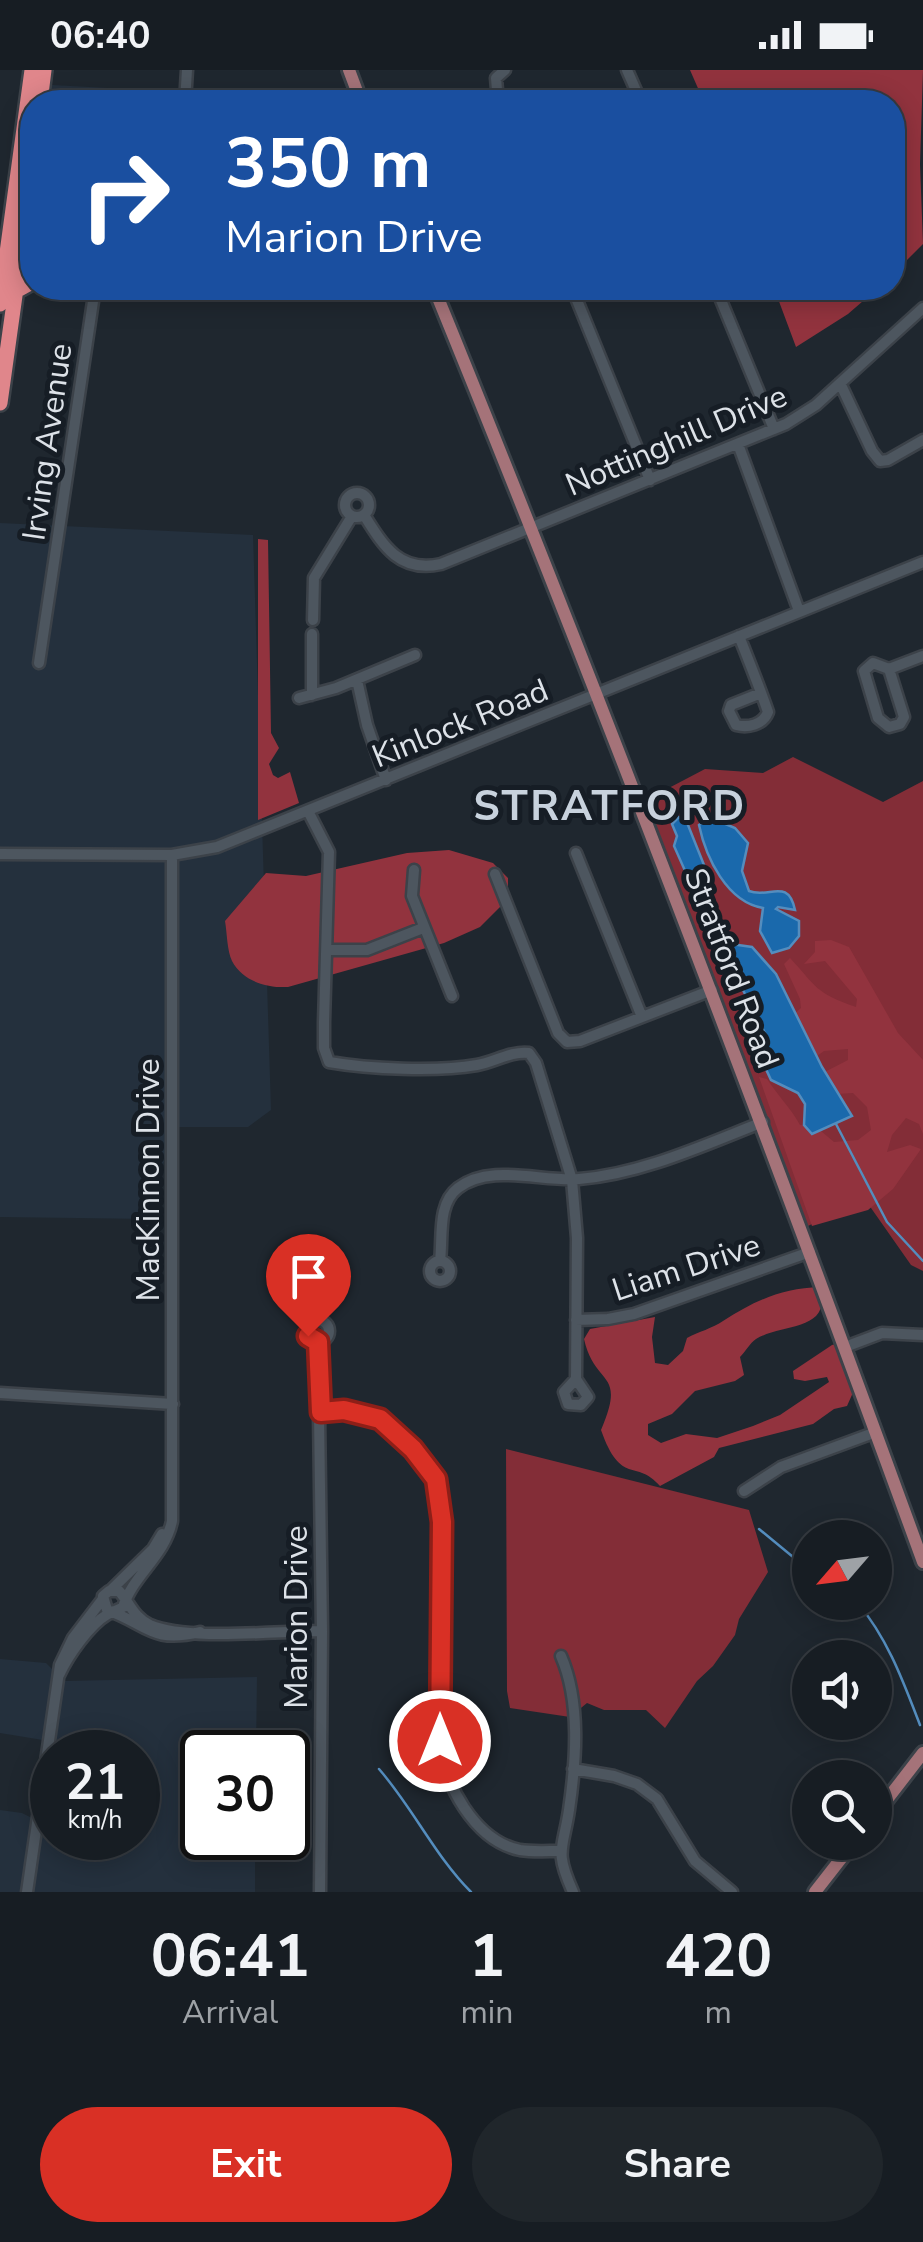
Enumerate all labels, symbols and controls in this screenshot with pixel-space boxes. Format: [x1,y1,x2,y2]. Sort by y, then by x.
text: 06:40 [50,10,151,61]
text: 350 m [225,116,431,212]
icon: right [60,130,190,260]
text: Marion Drive [225,207,483,268]
street label: Irving Avenue [12,341,83,543]
street label: Nottinghill Drive [559,375,793,506]
street label: Kinlock Road [366,669,555,778]
district label: STRATFORD [473,778,747,835]
street label: Stratford Road [674,862,789,1074]
street label: MacKinnon Drive [127,1059,170,1302]
street label: Liam Drive [607,1223,766,1312]
pin [266,1234,351,1337]
icon: arrive [281,1249,336,1304]
north arrow [792,1520,892,1620]
map controls [792,1520,892,1860]
street label: Marion Drive [275,1525,318,1709]
button: sound [792,1640,892,1740]
position arrow [388,1689,492,1793]
speed limit sign: 30 [180,1730,310,1860]
text: 21 [65,1748,125,1817]
button: search [792,1760,892,1860]
text: km/h [67,1803,123,1837]
text: 06:41 [151,1915,310,1997]
text: 1 [469,1915,505,1997]
text: 420 [664,1915,772,1997]
text: Arrival [182,1991,278,2034]
text: min [460,1991,513,2034]
text: m [704,1991,732,2034]
button: Exit [40,2107,452,2222]
button: Share [472,2107,883,2222]

